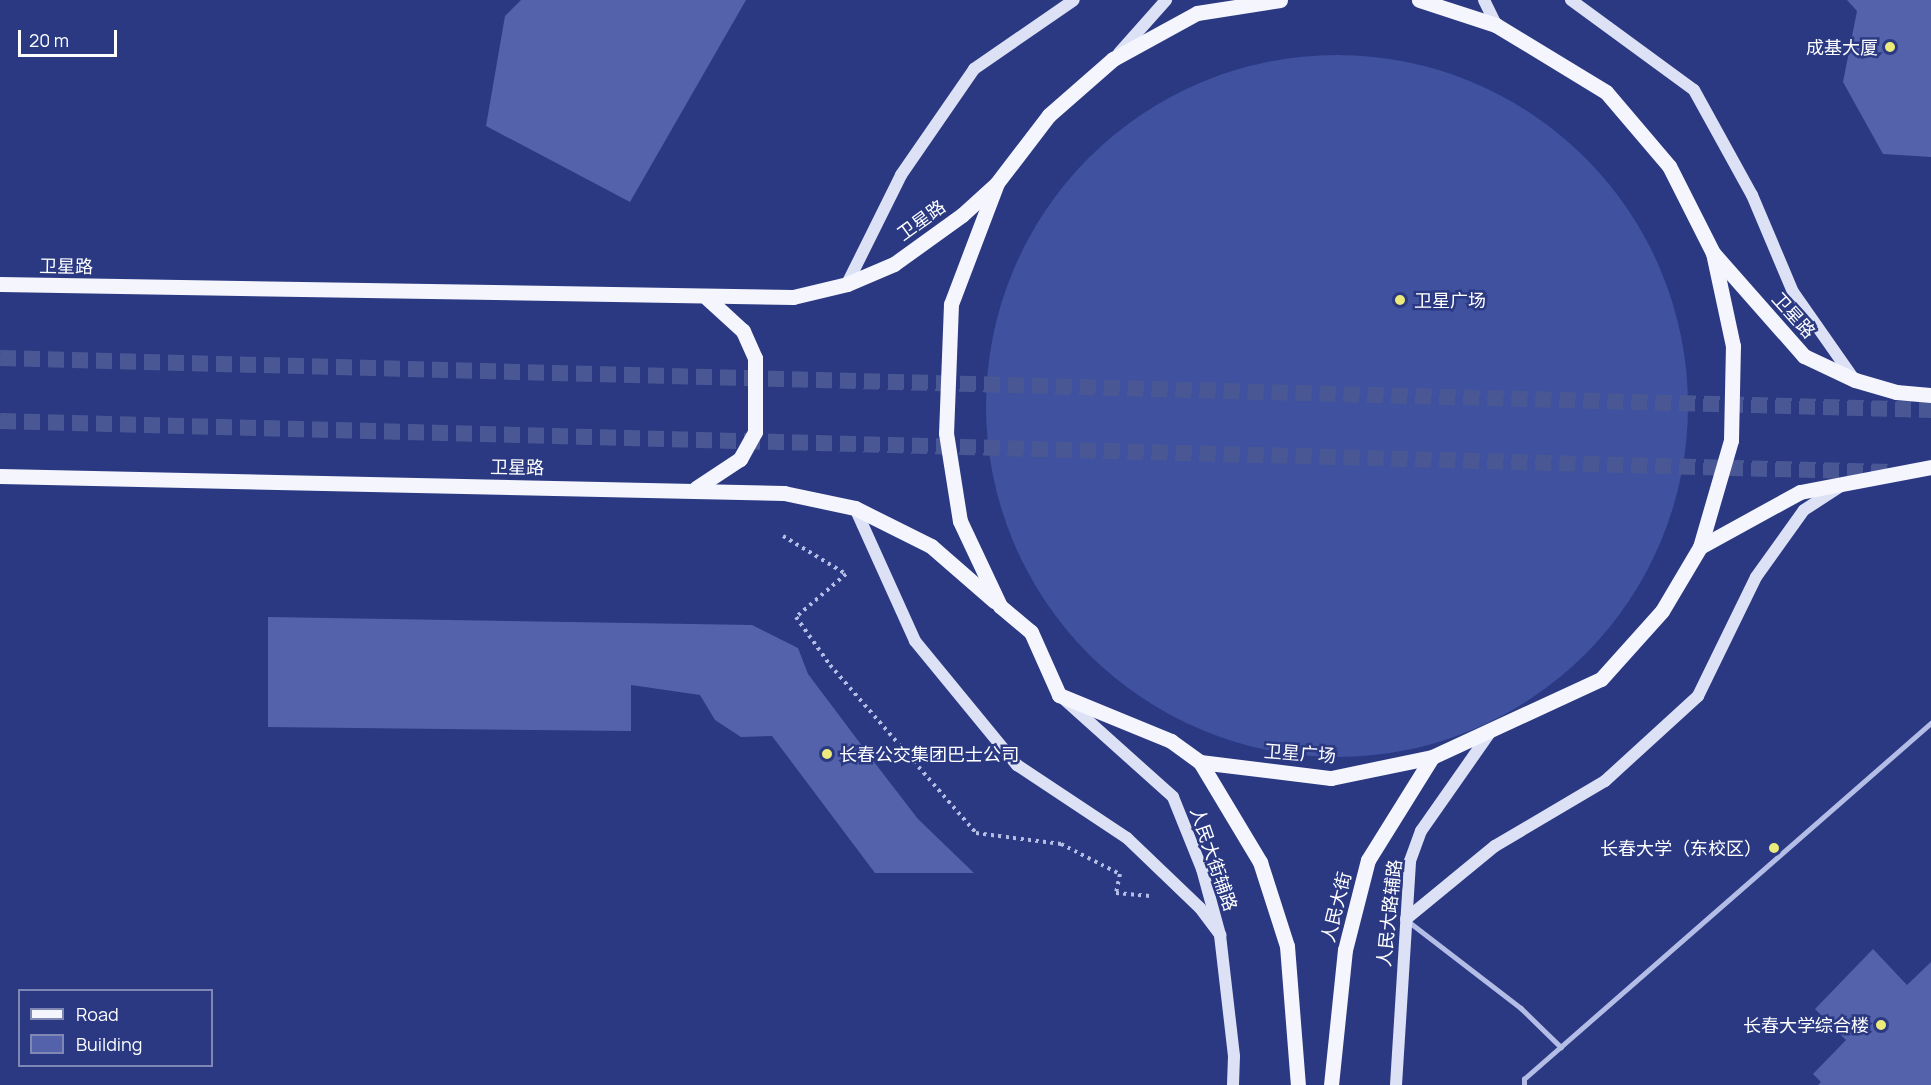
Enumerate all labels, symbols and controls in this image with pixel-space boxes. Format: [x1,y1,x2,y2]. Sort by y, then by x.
scale bar [21,18,120,56]
text: 20 m [29,28,69,52]
place label: 成基大厦 [1806,36,1878,58]
marker: 成基大厦 [1883,40,1897,54]
street label: 卫星路 [893,195,949,245]
street label: 卫星路 [39,255,93,277]
street label: 卫星路 [1768,288,1820,342]
place label: 卫星广场 [1414,289,1486,311]
marker: 卫星广场 [1391,291,1409,309]
street label: 卫星路 [490,456,544,478]
street label: 卫星广场 [1263,740,1337,766]
place label: 长春公交集团巴士公司 [839,743,1019,765]
marker: 长春公交集团巴士公司 [820,747,834,761]
street label: 人民大街辅路 [1186,804,1242,914]
place label: 长春大学（东校区） [1600,837,1762,859]
marker: 长春大学（东校区） [1767,841,1781,855]
street label: 人民大路辅路 [1373,858,1405,968]
street label: 人民大街 [1317,869,1355,945]
legend [18,989,213,1067]
text: Road [76,1002,119,1026]
place label: 长春大学综合楼 [1743,1014,1869,1036]
marker: 长春大学综合楼 [1874,1018,1888,1032]
text: Building [76,1032,142,1056]

